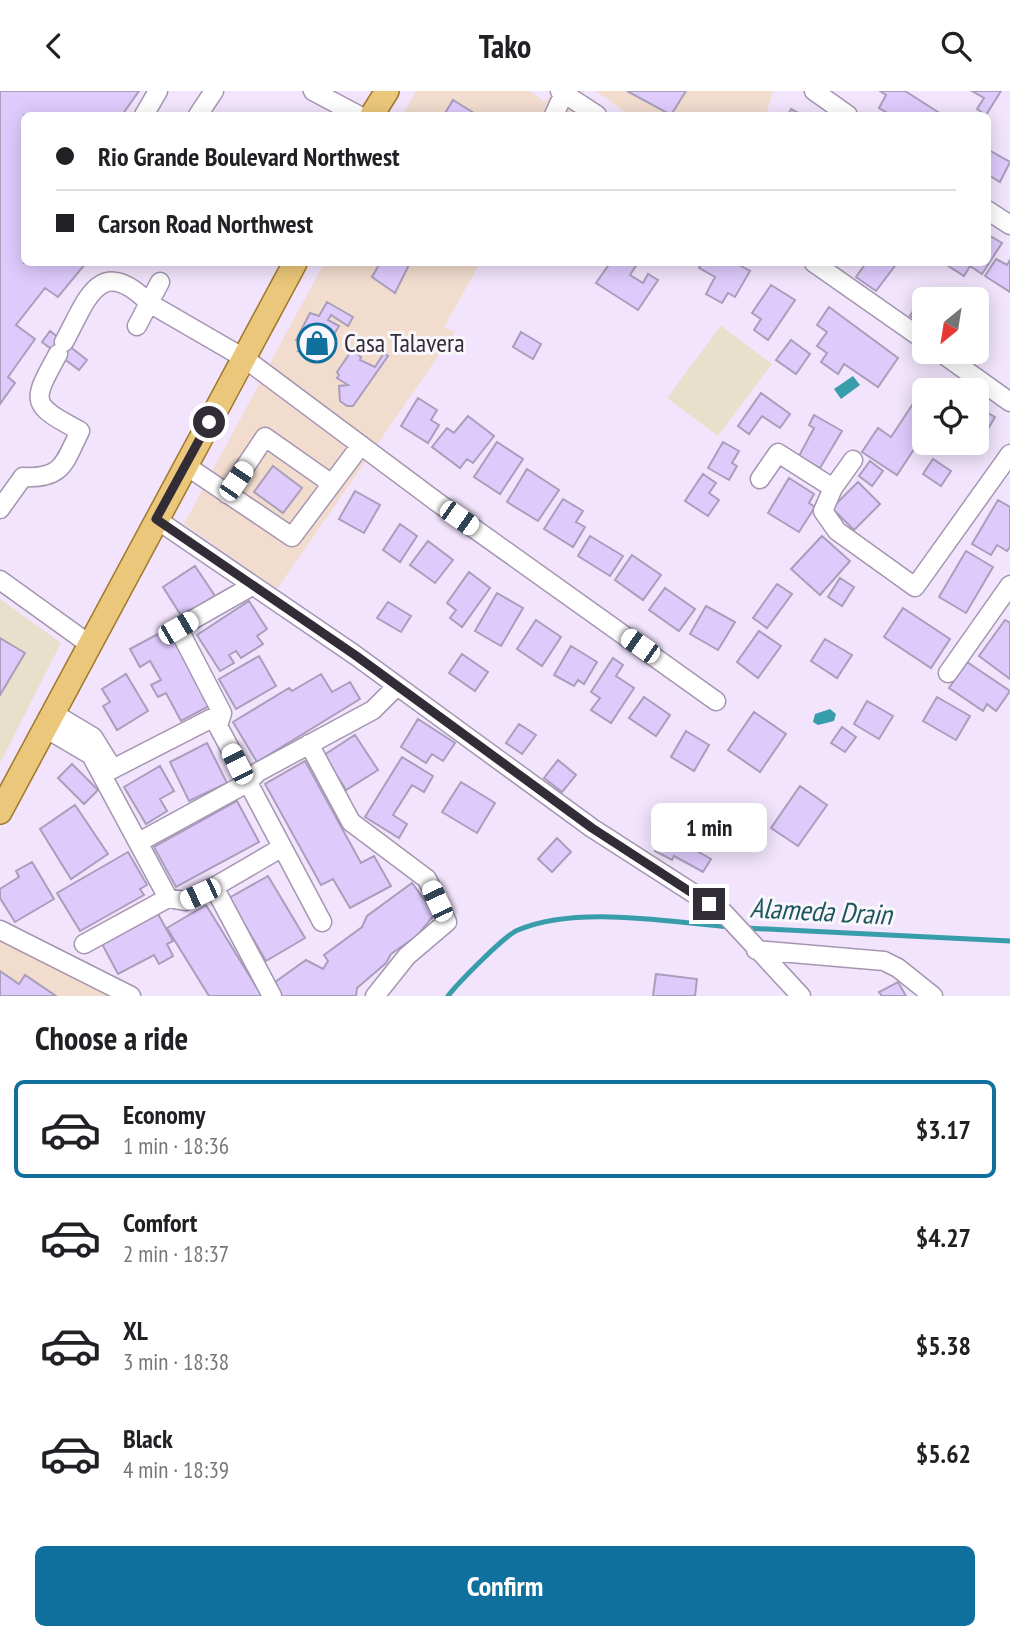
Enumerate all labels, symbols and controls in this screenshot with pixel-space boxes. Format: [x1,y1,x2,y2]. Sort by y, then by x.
text: Tako [479,25,531,67]
icon: back [35,27,73,65]
icon: search [937,27,975,65]
text: Rio Grande Boulevard Northwest [98,140,400,173]
text: Carson Road Northwest [98,207,313,240]
north arrow [912,287,989,364]
map controls [912,287,989,455]
shop icon: Casa Talavera [296,322,338,364]
place label: Casa Talavera [344,326,465,359]
button: locate [912,378,989,455]
route start [193,406,225,438]
car [216,458,257,504]
car [436,497,483,539]
car [155,608,202,648]
car [617,625,664,667]
car [219,741,256,787]
callout: 1 min [651,803,767,851]
text: 1 min [686,813,732,842]
car [177,876,224,912]
car [419,878,456,924]
route end [693,888,725,920]
water label: Alameda Drain [749,888,895,933]
text: Choose a ride [35,1017,188,1059]
icon: car [39,1098,102,1161]
text: Economy [123,1098,205,1131]
text: $3.17 [916,1113,971,1146]
text: 1 min · 18:36 [123,1131,229,1160]
icon: car [39,1206,102,1269]
text: Comfort [123,1206,197,1239]
text: $4.27 [916,1221,971,1254]
text: 2 min · 18:37 [123,1239,229,1268]
icon: car [39,1314,102,1377]
text: XL [123,1314,148,1347]
text: $5.38 [916,1329,971,1362]
text: 3 min · 18:38 [123,1347,229,1376]
icon: car [39,1422,102,1485]
text: Black [123,1422,173,1455]
text: $5.62 [916,1437,971,1470]
text: 4 min · 18:39 [123,1455,229,1484]
button: Confirm [35,1546,975,1626]

